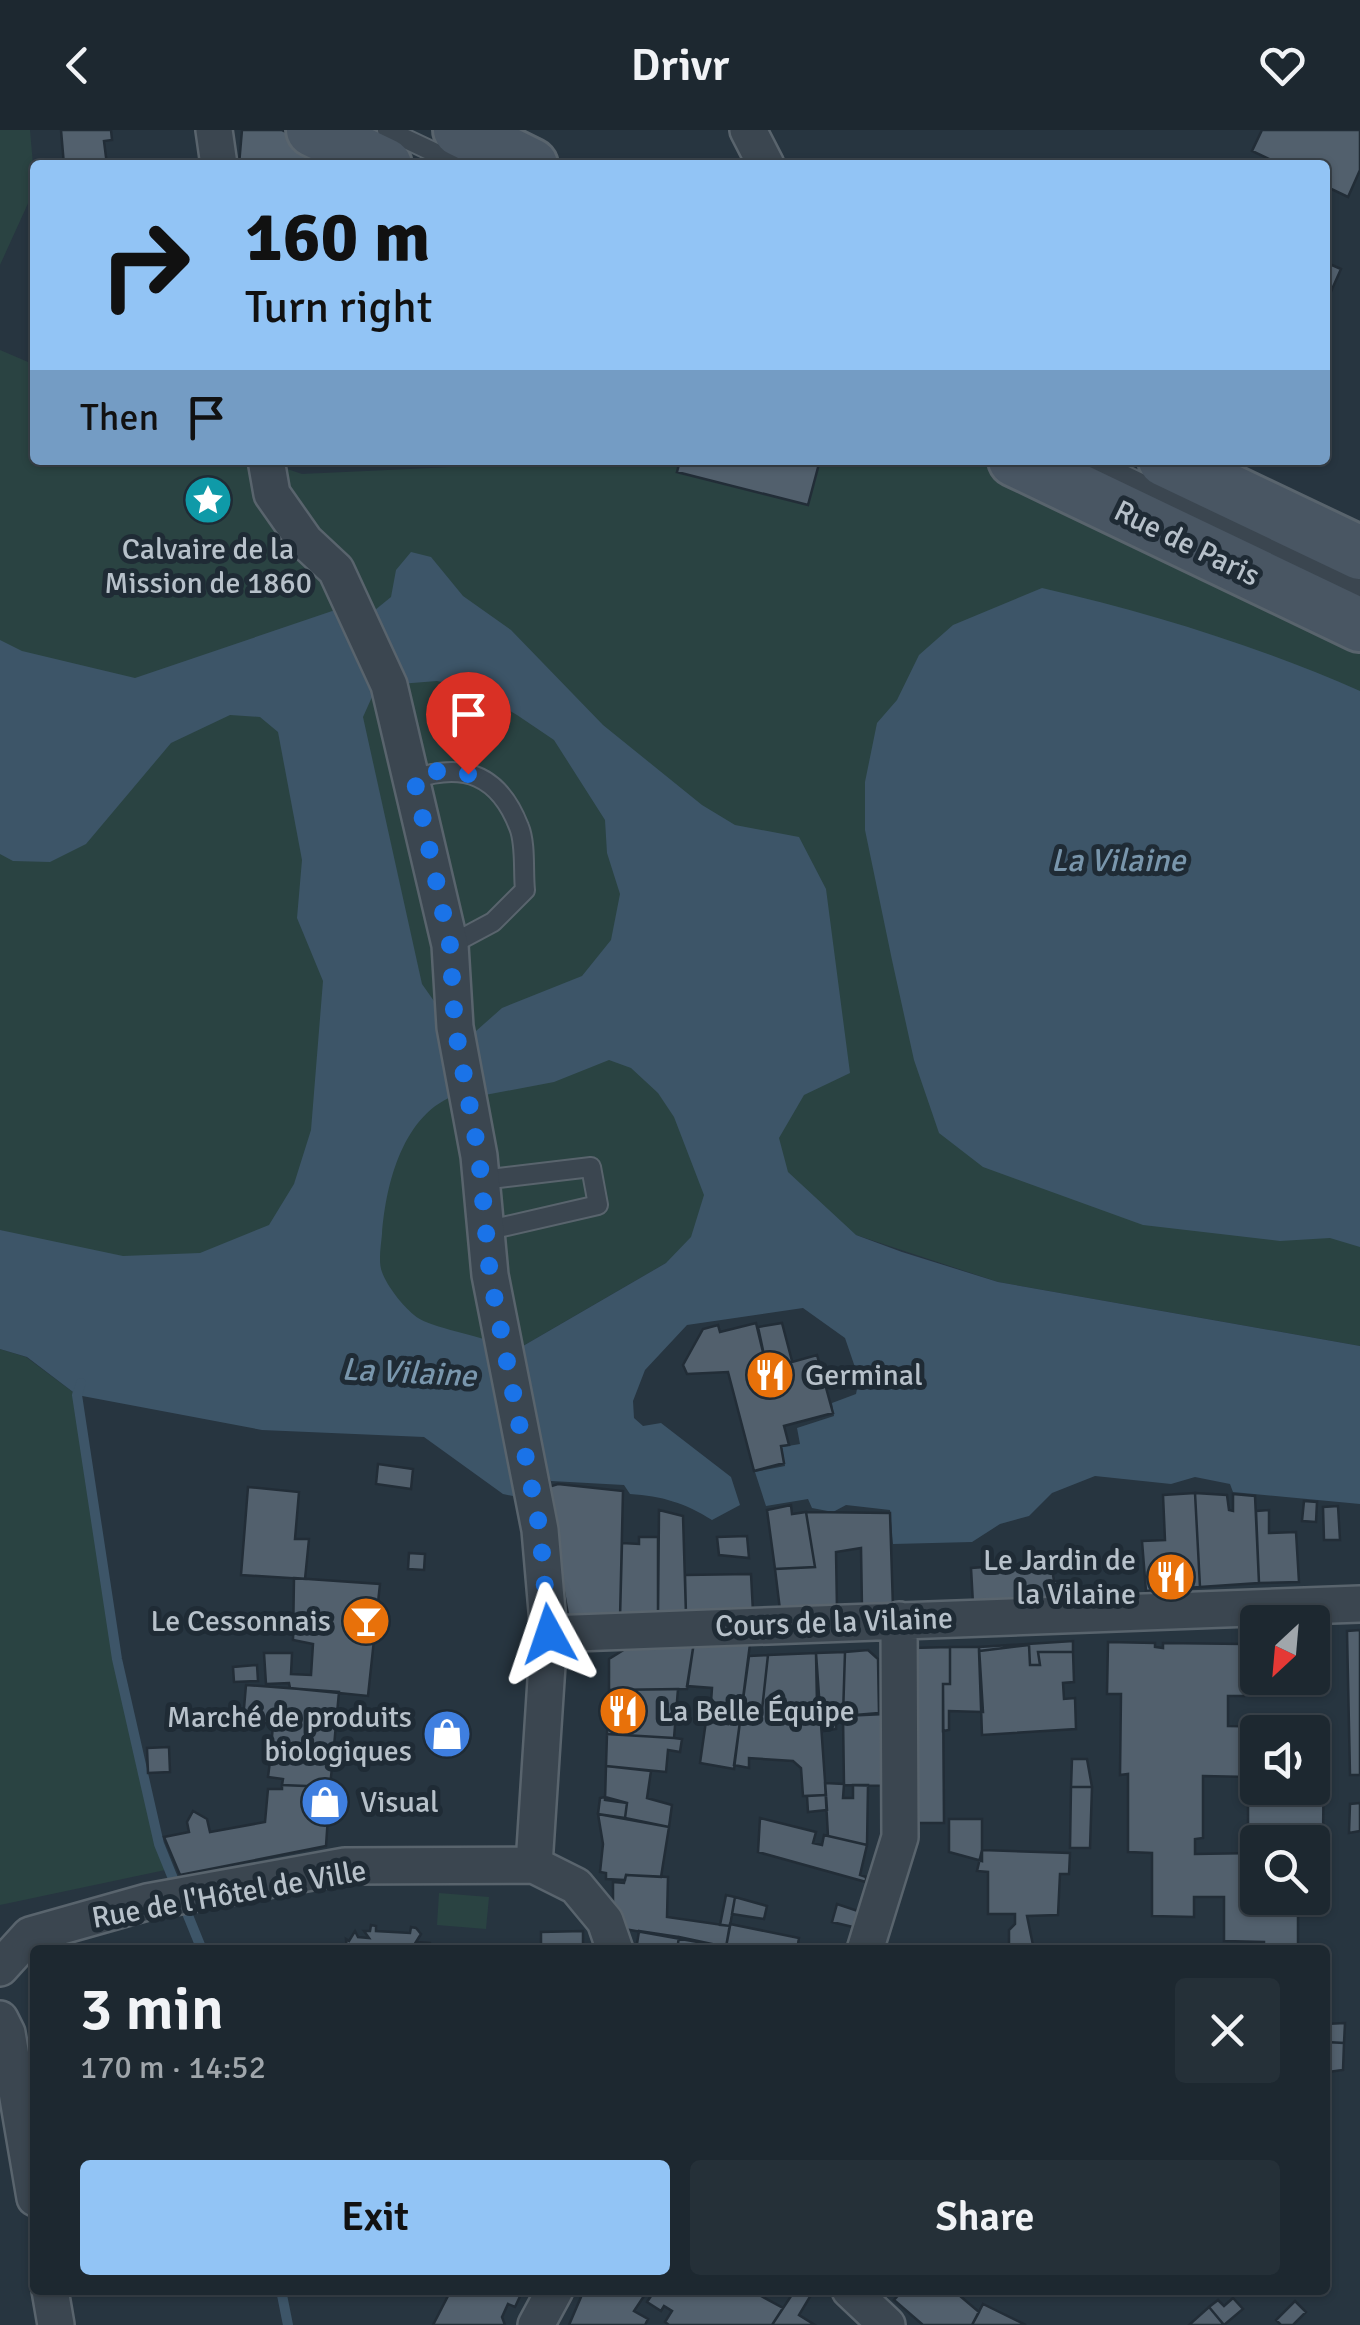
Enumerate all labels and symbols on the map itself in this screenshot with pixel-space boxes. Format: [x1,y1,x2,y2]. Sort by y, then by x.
place icon: Calvaire de la Mission de 1860 [182,474,234,526]
street label: Rue de Paris [1108,492,1266,595]
place label: Calvaire de la Mission de 1860 [104,531,312,602]
pin [426,672,511,775]
water label: La Vilaine [1051,841,1187,880]
restaurant icon: Germinal [744,1349,796,1401]
water label: La Vilaine [341,1350,479,1396]
place label: Germinal [805,1357,923,1394]
place label: Le Jardin de la Vilaine [983,1542,1136,1613]
restaurant icon: Le Jardin de la Vilaine [1145,1551,1197,1603]
position arrow [497,1582,601,1686]
bar icon: Le Cessonnais [340,1595,392,1647]
street label: Cours de la Vilaine [715,1600,954,1645]
place label: Le Cessonnais [150,1603,331,1640]
north arrow [1240,1605,1330,1695]
restaurant icon: La Belle Équipe [597,1685,649,1737]
place label: La Belle Équipe [658,1693,855,1730]
place label: Marché de produits biologiques [167,1699,412,1770]
shop icon: Marché de produits biologiques [421,1708,473,1760]
shop icon: Visual [299,1776,351,1828]
place label: Visual [360,1784,439,1821]
street label: Rue de l'Hôtel de Ville [89,1852,369,1937]

